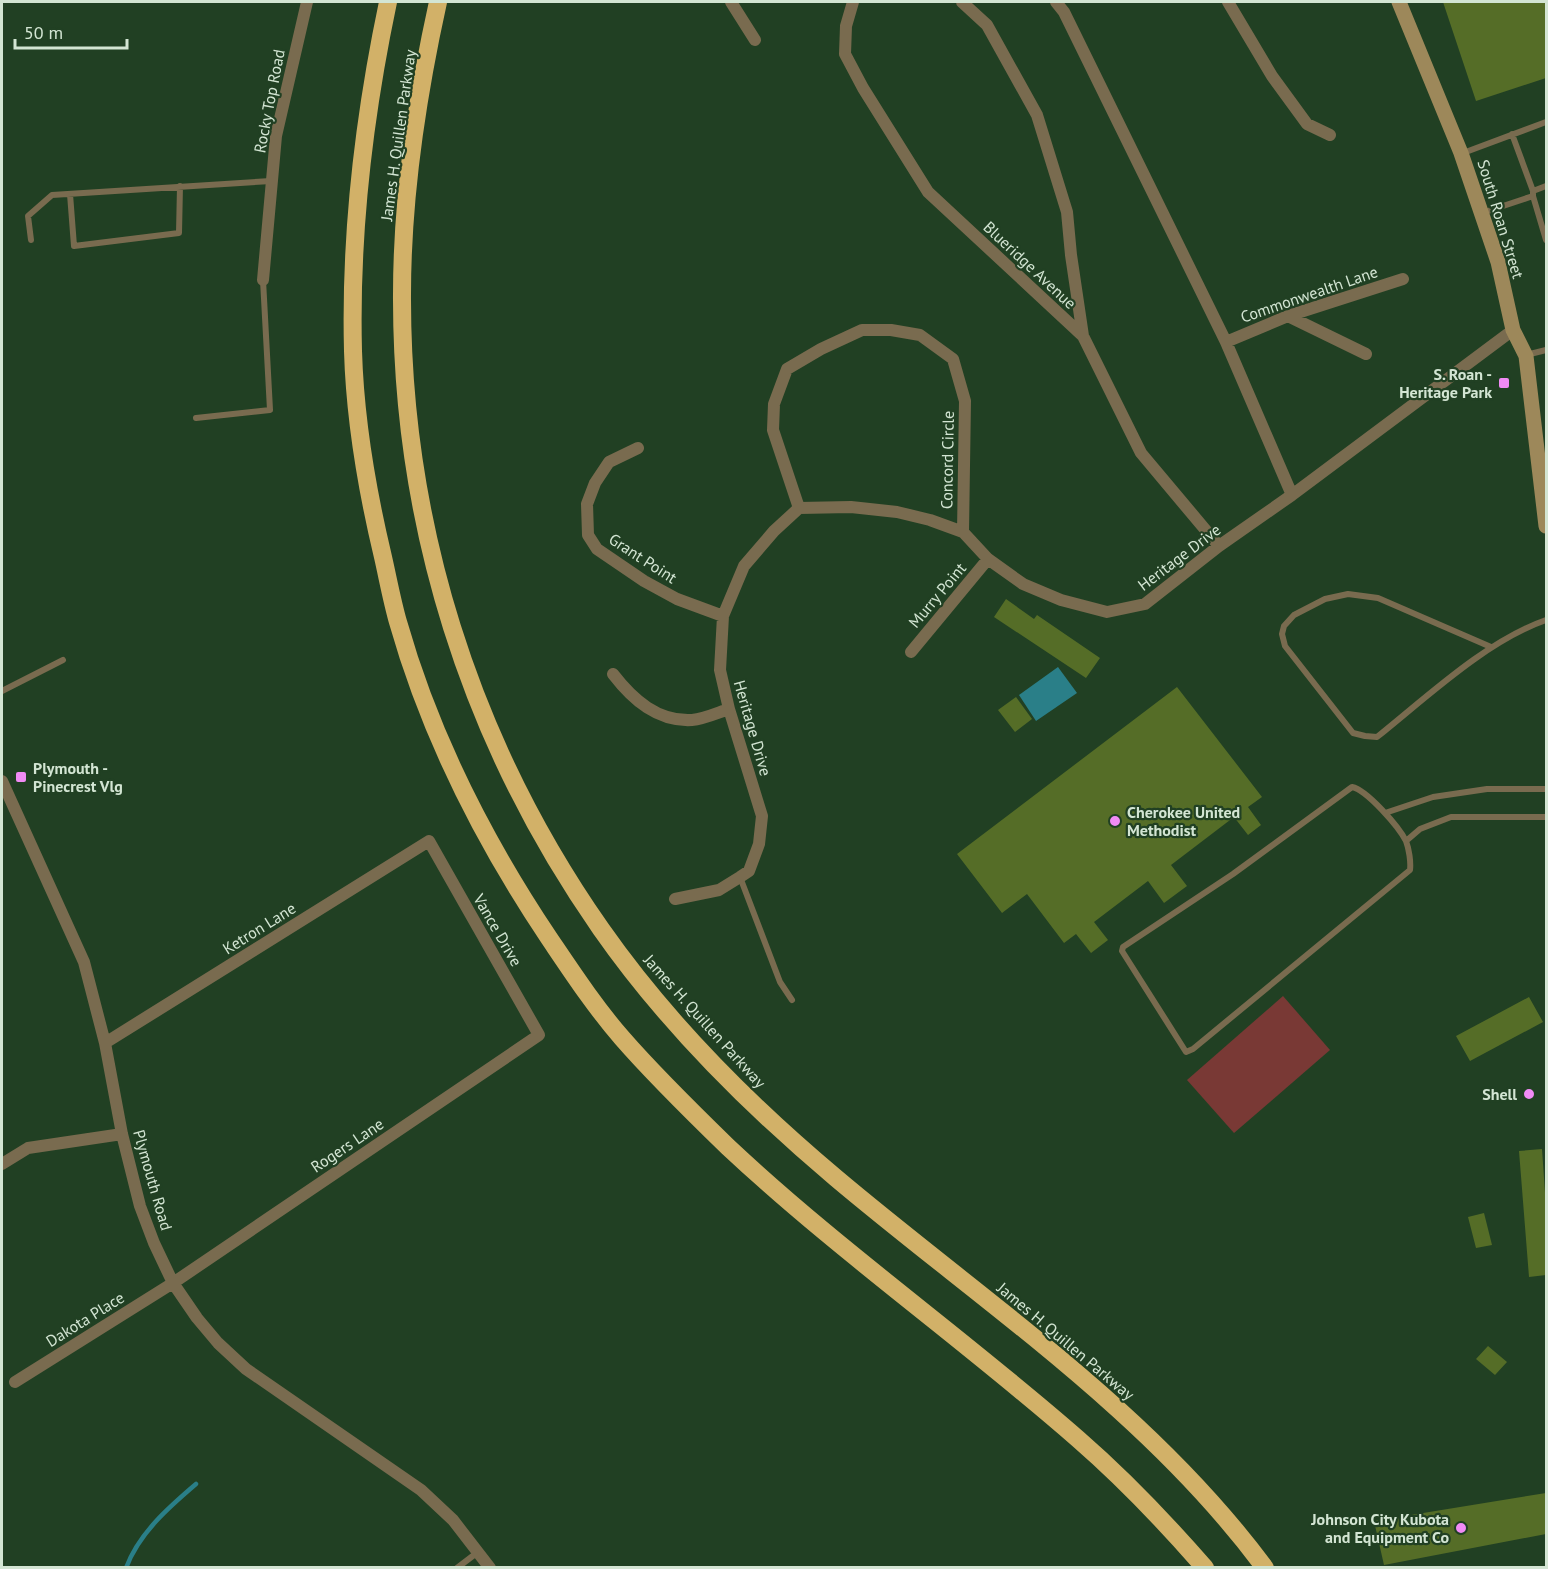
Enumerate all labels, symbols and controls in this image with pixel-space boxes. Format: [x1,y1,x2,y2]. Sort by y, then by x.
scale bar [15,12,128,50]
text: 50 m [24,21,63,44]
street label: James H. Quillen Parkway [376,47,420,223]
street label: Rocky Top Road [249,48,289,154]
street label: South Roan Street [1473,157,1529,281]
street label: Blueridge Avenue [979,217,1081,313]
street label: Commonwealth Lane [1238,261,1380,327]
place label: S. Roan - Heritage Park [1399,364,1492,402]
marker: S. Roan - Heritage Park [1497,376,1511,390]
street label: Concord Circle [936,411,958,509]
street label: Heritage Drive [1134,519,1224,595]
street label: Grant Point [605,529,681,588]
street label: Murry Point [904,558,970,632]
street label: Heritage Drive [730,678,776,778]
place label: Plymouth - Pinecrest Vlg [33,758,123,796]
marker: Plymouth - Pinecrest Vlg [14,770,28,784]
place label: Cherokee United Methodist [1127,802,1240,840]
marker: Cherokee United Methodist [1108,814,1122,828]
street label: Vance Drive [469,889,527,970]
street label: Ketron Lane [219,898,299,958]
street label: James H. Quillen Parkway [639,949,771,1092]
place label: Shell [1482,1084,1517,1104]
marker: Shell [1522,1087,1536,1101]
street label: Rogers Lane [307,1113,387,1177]
street label: Plymouth Road [129,1127,177,1233]
street label: James H. Quillen Parkway [993,1277,1139,1405]
street label: Dakota Place [42,1287,128,1351]
place label: Johnson City Kubota and Equipment Co [1310,1509,1449,1547]
marker: Johnson City Kubota and Equipment Co [1454,1521,1468,1535]

